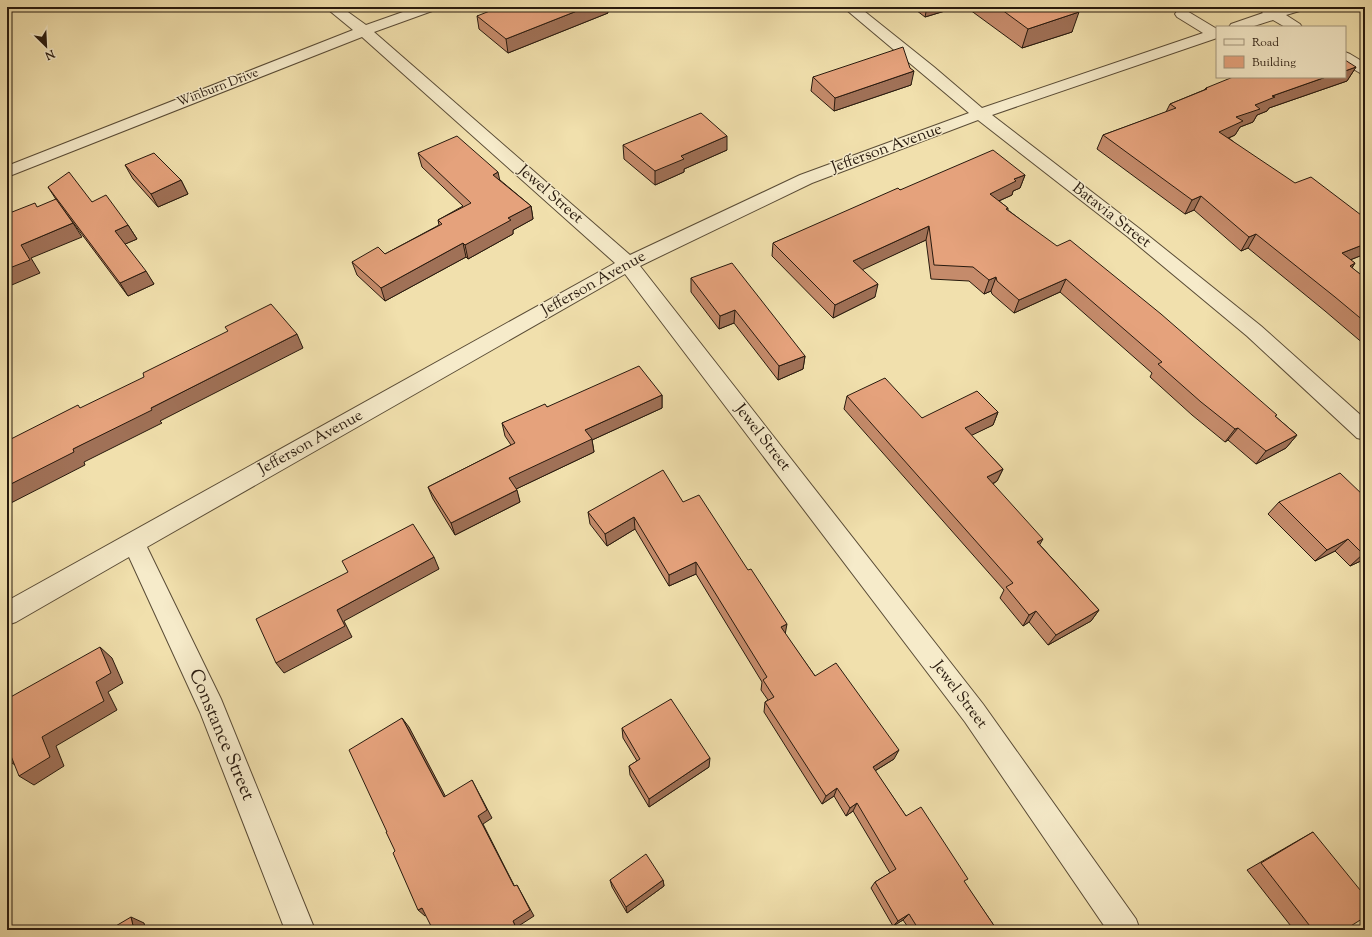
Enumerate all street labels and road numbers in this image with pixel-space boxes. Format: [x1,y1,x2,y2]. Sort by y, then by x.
street label: Winburn Drive [175,64,261,112]
street label: Jefferson Avenue [827,118,946,180]
street label: Jewel Street [512,159,588,230]
street label: Batavia Street [1067,178,1156,255]
street label: Jefferson Avenue [537,246,650,323]
street label: Jewel Street [728,399,796,477]
street label: Jefferson Avenue [254,405,367,482]
street label: Jewel Street [925,655,993,734]
street label: Constance Street [181,665,261,805]

